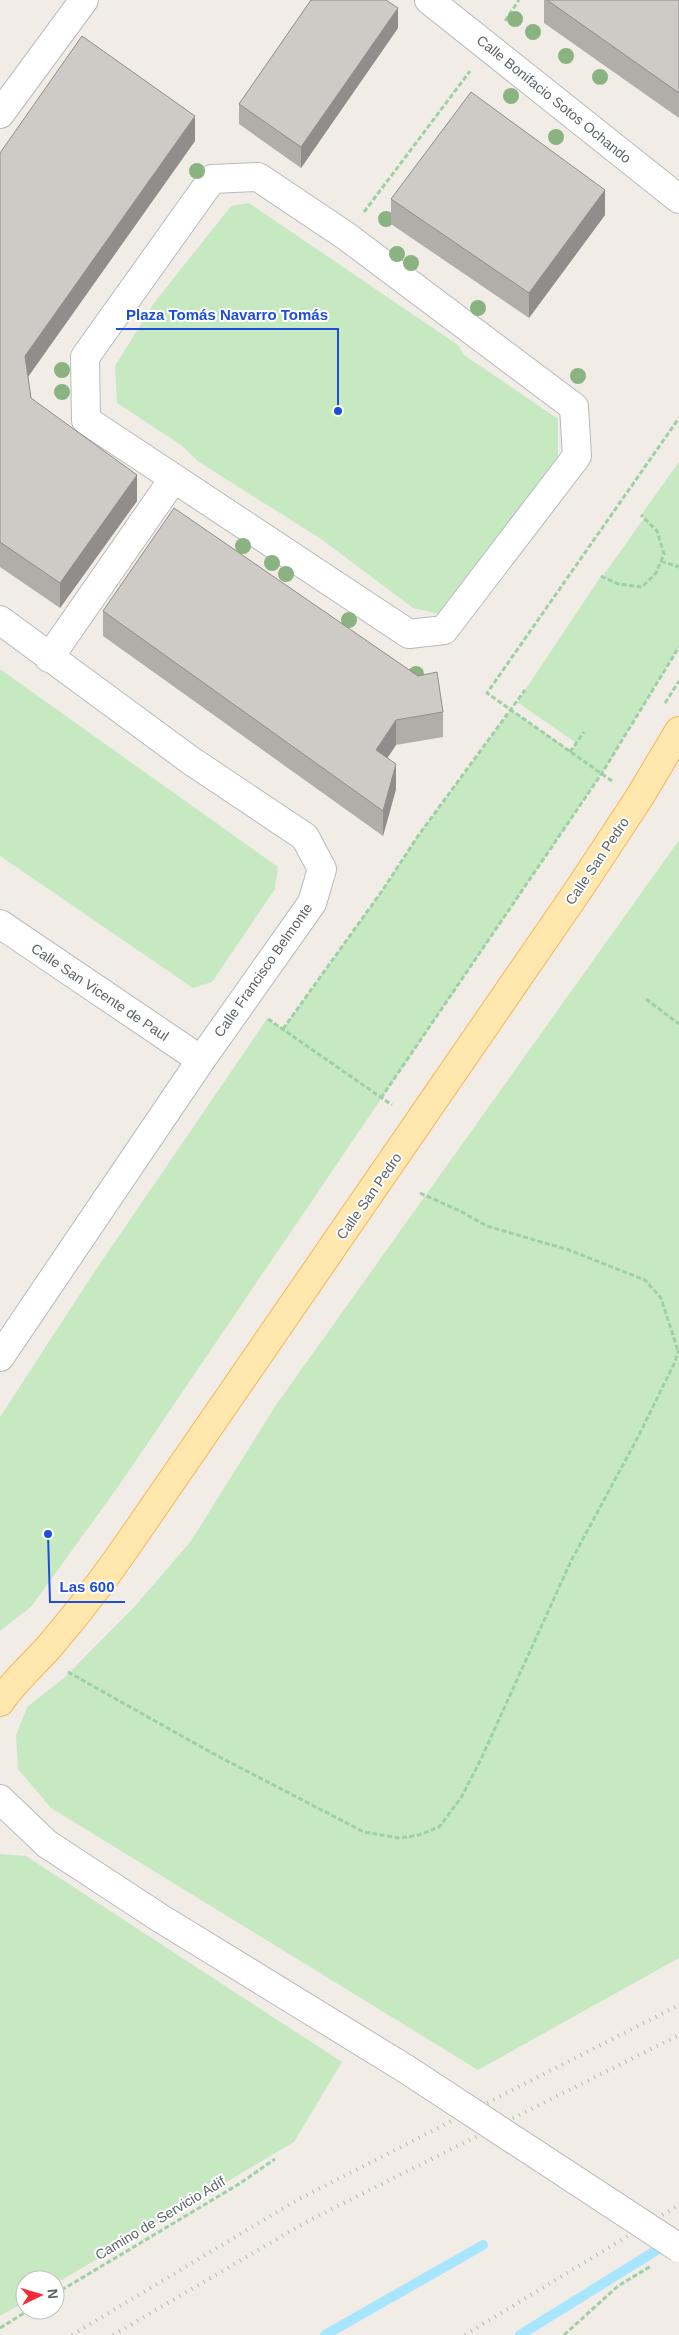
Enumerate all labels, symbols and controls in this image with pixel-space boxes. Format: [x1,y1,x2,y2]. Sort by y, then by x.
street label: Calle Bonifacio Sotos Ochando [474,32,634,166]
callout: Plaza Tomás Navarro Tomás [116,299,338,329]
text: Plaza Tomás Navarro Tomás [126,306,328,323]
street label: Calle San Pedro [562,814,632,908]
street label: Calle Francisco Belmonte [211,900,315,1040]
street label: Calle San Vicente de Paul [28,940,172,1044]
street label: Calle San Pedro [333,1149,405,1242]
callout: Las 600 [50,1572,125,1602]
text: Las 600 [59,1578,115,1595]
street label: Camino de Servicio Adif [92,2173,228,2263]
north arrow [15,2270,65,2320]
text: N [45,2288,61,2300]

